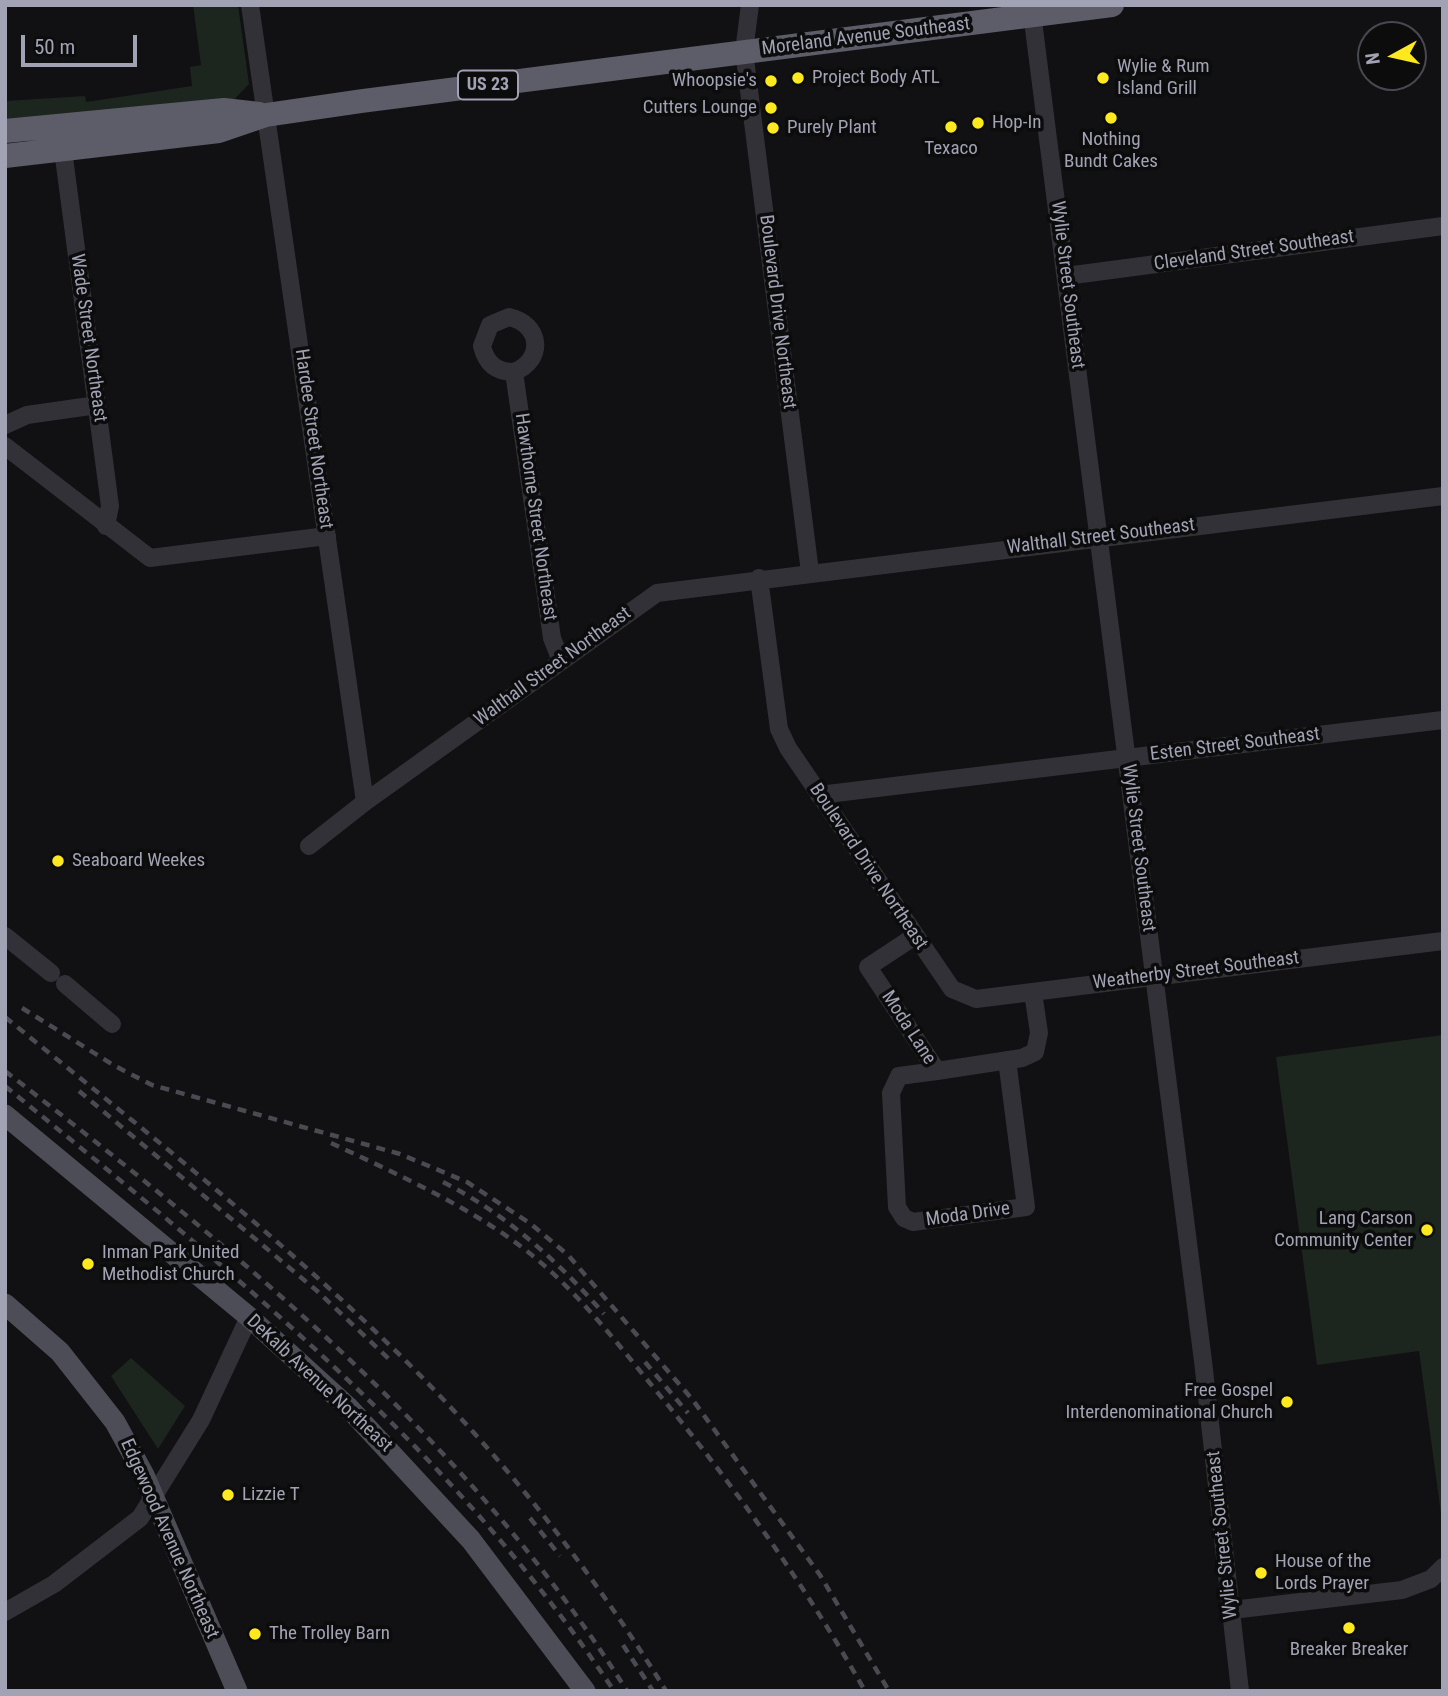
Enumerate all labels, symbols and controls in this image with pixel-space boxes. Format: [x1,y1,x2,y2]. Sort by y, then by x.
street label: Moreland Avenue Southeast [761,13,971,61]
scale bar [24,21,140,65]
north arrow [1357,21,1427,91]
text: 50 m [34,35,75,59]
text: N [1360,51,1385,66]
place label: Wylie & Rum Island Grill [1117,56,1210,100]
place label: Project Body ATL [812,67,940,89]
road number: US 23 [458,70,518,100]
place label: Whoopsie's [672,70,757,92]
marker: Project Body ATL [790,70,806,86]
marker: Wylie & Rum Island Grill [1095,70,1111,86]
marker: Whoopsie's [763,73,779,89]
place label: Cutters Lounge [643,97,757,119]
marker: Cutters Lounge [763,100,779,116]
marker: Nothing Bundt Cakes [1103,110,1119,126]
place label: Hop-In [992,112,1041,134]
marker: Hop-In [970,115,986,131]
place label: Purely Plant [787,117,877,139]
marker: Texaco [943,119,959,135]
marker: Purely Plant [765,120,781,136]
place label: Nothing Bundt Cakes [1064,129,1158,173]
place label: Texaco [924,138,978,160]
street label: Wylie Street Southeast [1045,200,1089,370]
street label: Boulevard Drive Northeast [754,214,800,410]
street label: Cleveland Street Southeast [1152,226,1356,276]
street label: Wade Street Northeast [65,252,111,424]
street label: Hardee Street Northeast [289,347,337,531]
street label: Hawthorne Street Northeast [509,412,561,622]
street label: Walthall Street Southeast [1006,514,1196,560]
street label: Walthall Street Northeast [470,602,636,732]
street label: Esten Street Southeast [1149,723,1321,767]
street label: Wylie Street Southeast [1116,763,1160,933]
street label: Boulevard Drive Northeast [804,780,932,954]
place label: Seaboard Weekes [72,850,205,872]
marker: Seaboard Weekes [50,853,66,869]
street label: Weatherby Street Southeast [1091,947,1301,995]
street label: Moda Lane [876,987,940,1069]
street label: Moda Drive [924,1198,1012,1232]
place label: Lang Carson Community Center [1274,1208,1413,1252]
marker: Lang Carson Community Center [1419,1222,1435,1238]
place label: Inman Park United Methodist Church [102,1242,239,1286]
marker: Inman Park United Methodist Church [80,1256,96,1272]
street label: DeKalb Avenue Northeast [241,1311,397,1457]
place label: Free Gospel Interdenominational Church [1066,1380,1273,1424]
marker: Free Gospel Interdenominational Church [1279,1394,1295,1410]
street label: Edgewood Avenue Northeast [115,1436,223,1642]
street label: Wylie Street Southeast [1203,1450,1243,1620]
place label: Lizzie T [242,1484,300,1506]
marker: Lizzie T [220,1487,236,1503]
place label: House of the Lords Prayer [1275,1551,1371,1595]
marker: House of the Lords Prayer [1253,1565,1269,1581]
marker: Breaker Breaker [1341,1620,1357,1636]
place label: The Trolley Barn [269,1623,390,1645]
marker: The Trolley Barn [247,1626,263,1642]
place label: Breaker Breaker [1290,1639,1408,1661]

